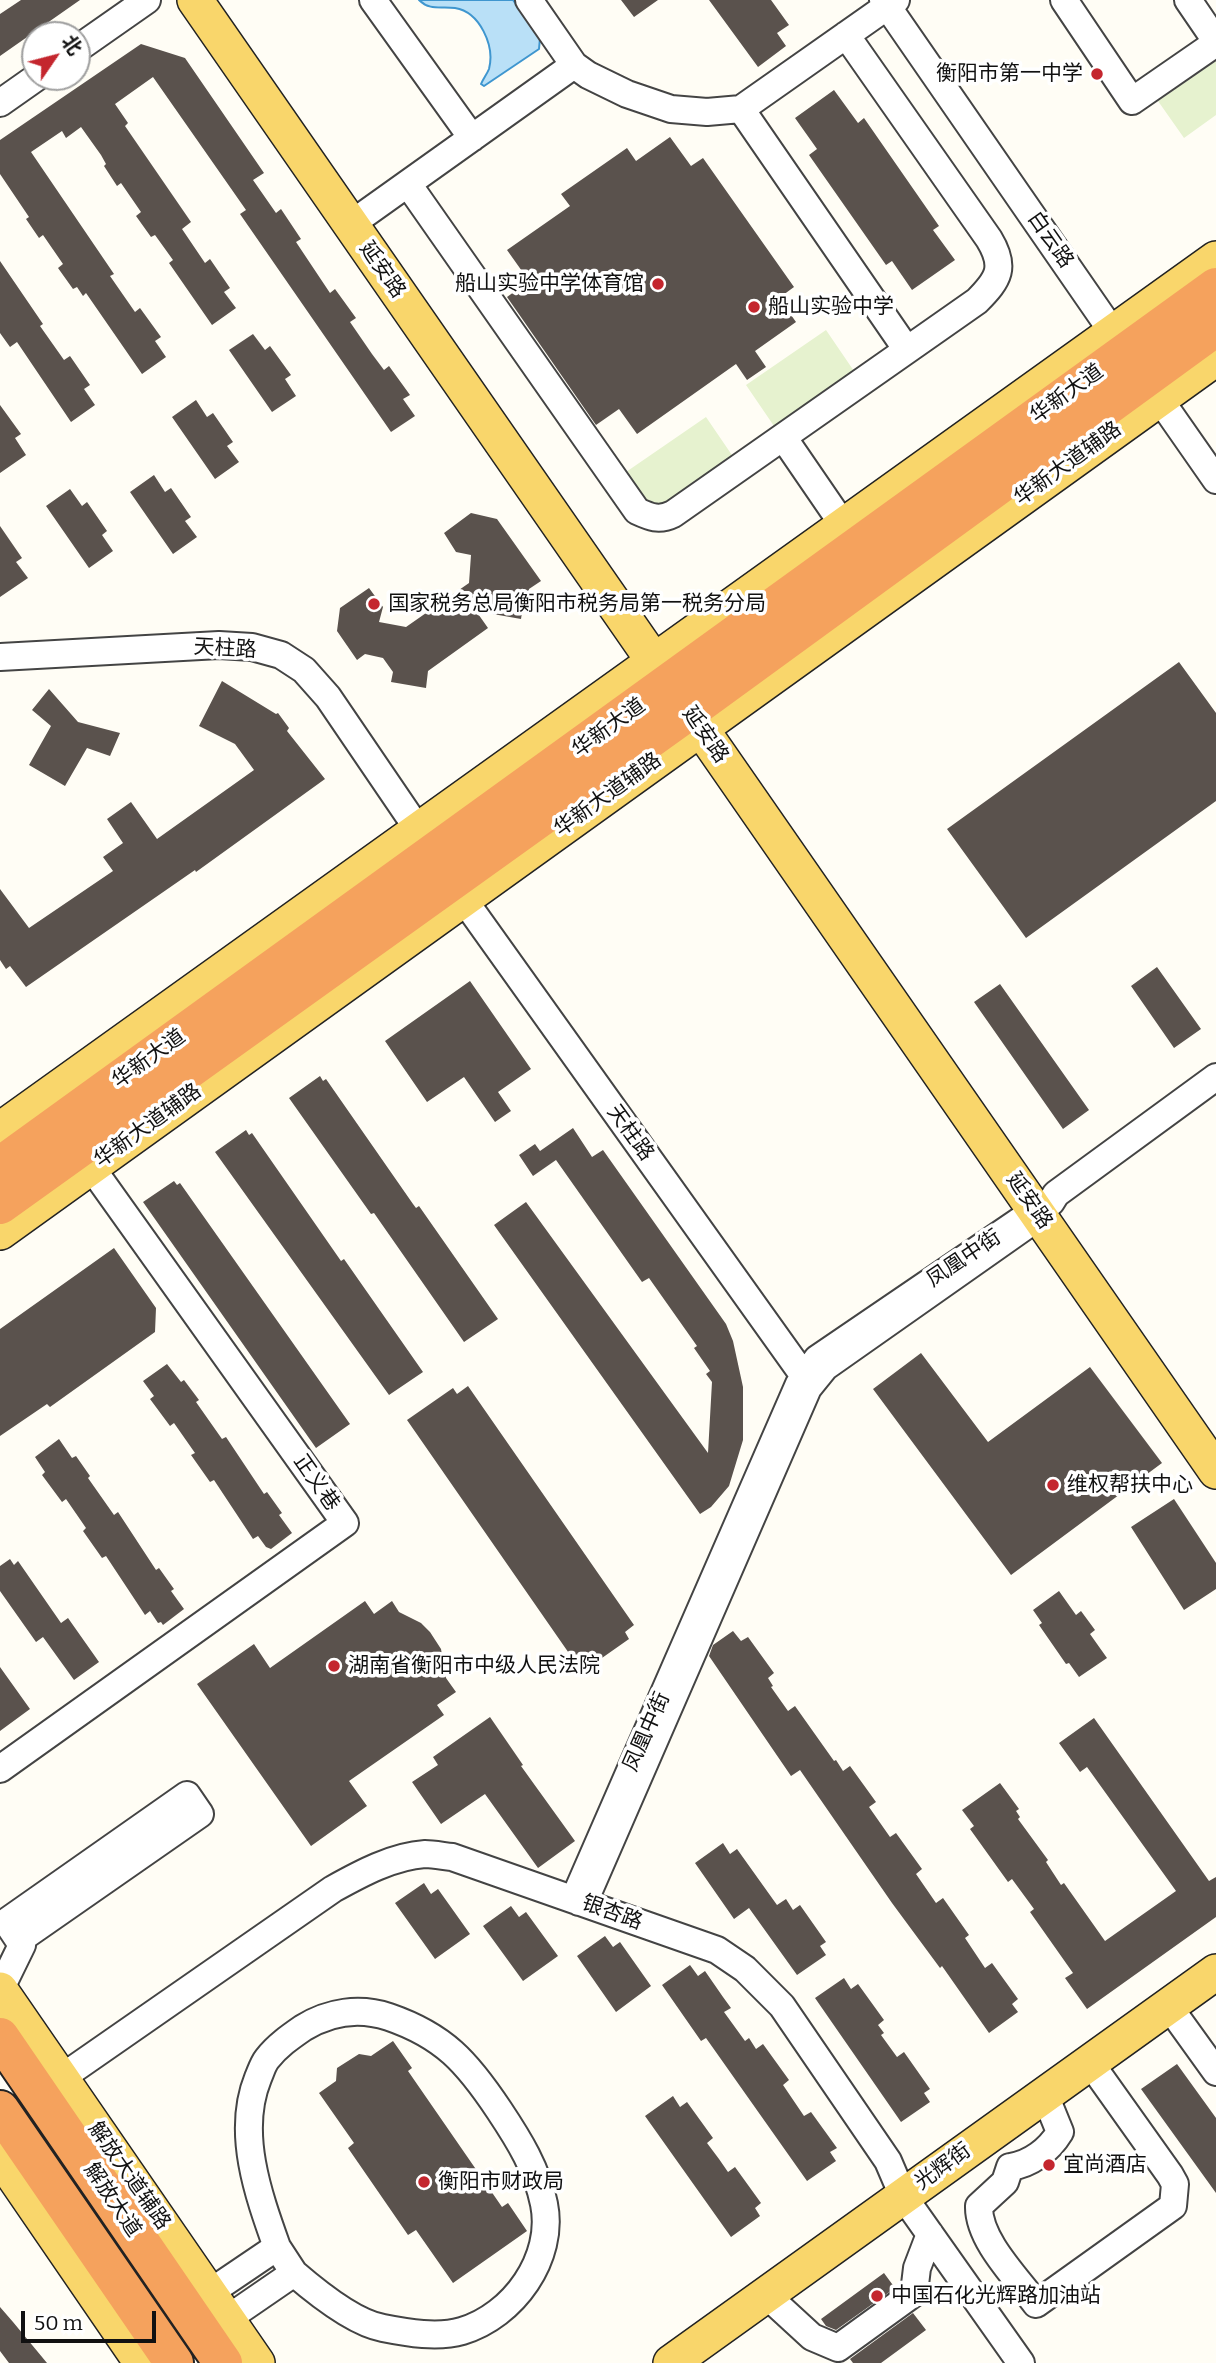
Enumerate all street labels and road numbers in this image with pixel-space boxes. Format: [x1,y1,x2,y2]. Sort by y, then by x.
street label: 白云路 [1022,207,1078,273]
street label: 延安路 [354,237,410,303]
street label: 华新大道 [1026,359,1108,429]
street label: 华新大道辅路 [1010,417,1126,511]
street label: 天柱路 [193,635,257,663]
street label: 华新大道 [568,693,650,763]
street label: 延安路 [677,702,733,768]
street label: 华新大道辅路 [550,748,666,842]
street label: 华新大道 [108,1024,190,1094]
street label: 华新大道辅路 [90,1079,206,1173]
street label: 天柱路 [601,1100,659,1166]
street label: 延安路 [1001,1168,1057,1234]
street label: 凤凰中街 [922,1225,1006,1293]
street label: 正义巷 [288,1450,344,1516]
street label: 凤凰中街 [618,1689,676,1775]
street label: 银杏路 [578,1890,646,1936]
street label: 解放大道辅路 [83,2117,175,2235]
street label: 光辉街 [910,2138,976,2196]
street label: 解放大道 [78,2158,146,2242]

